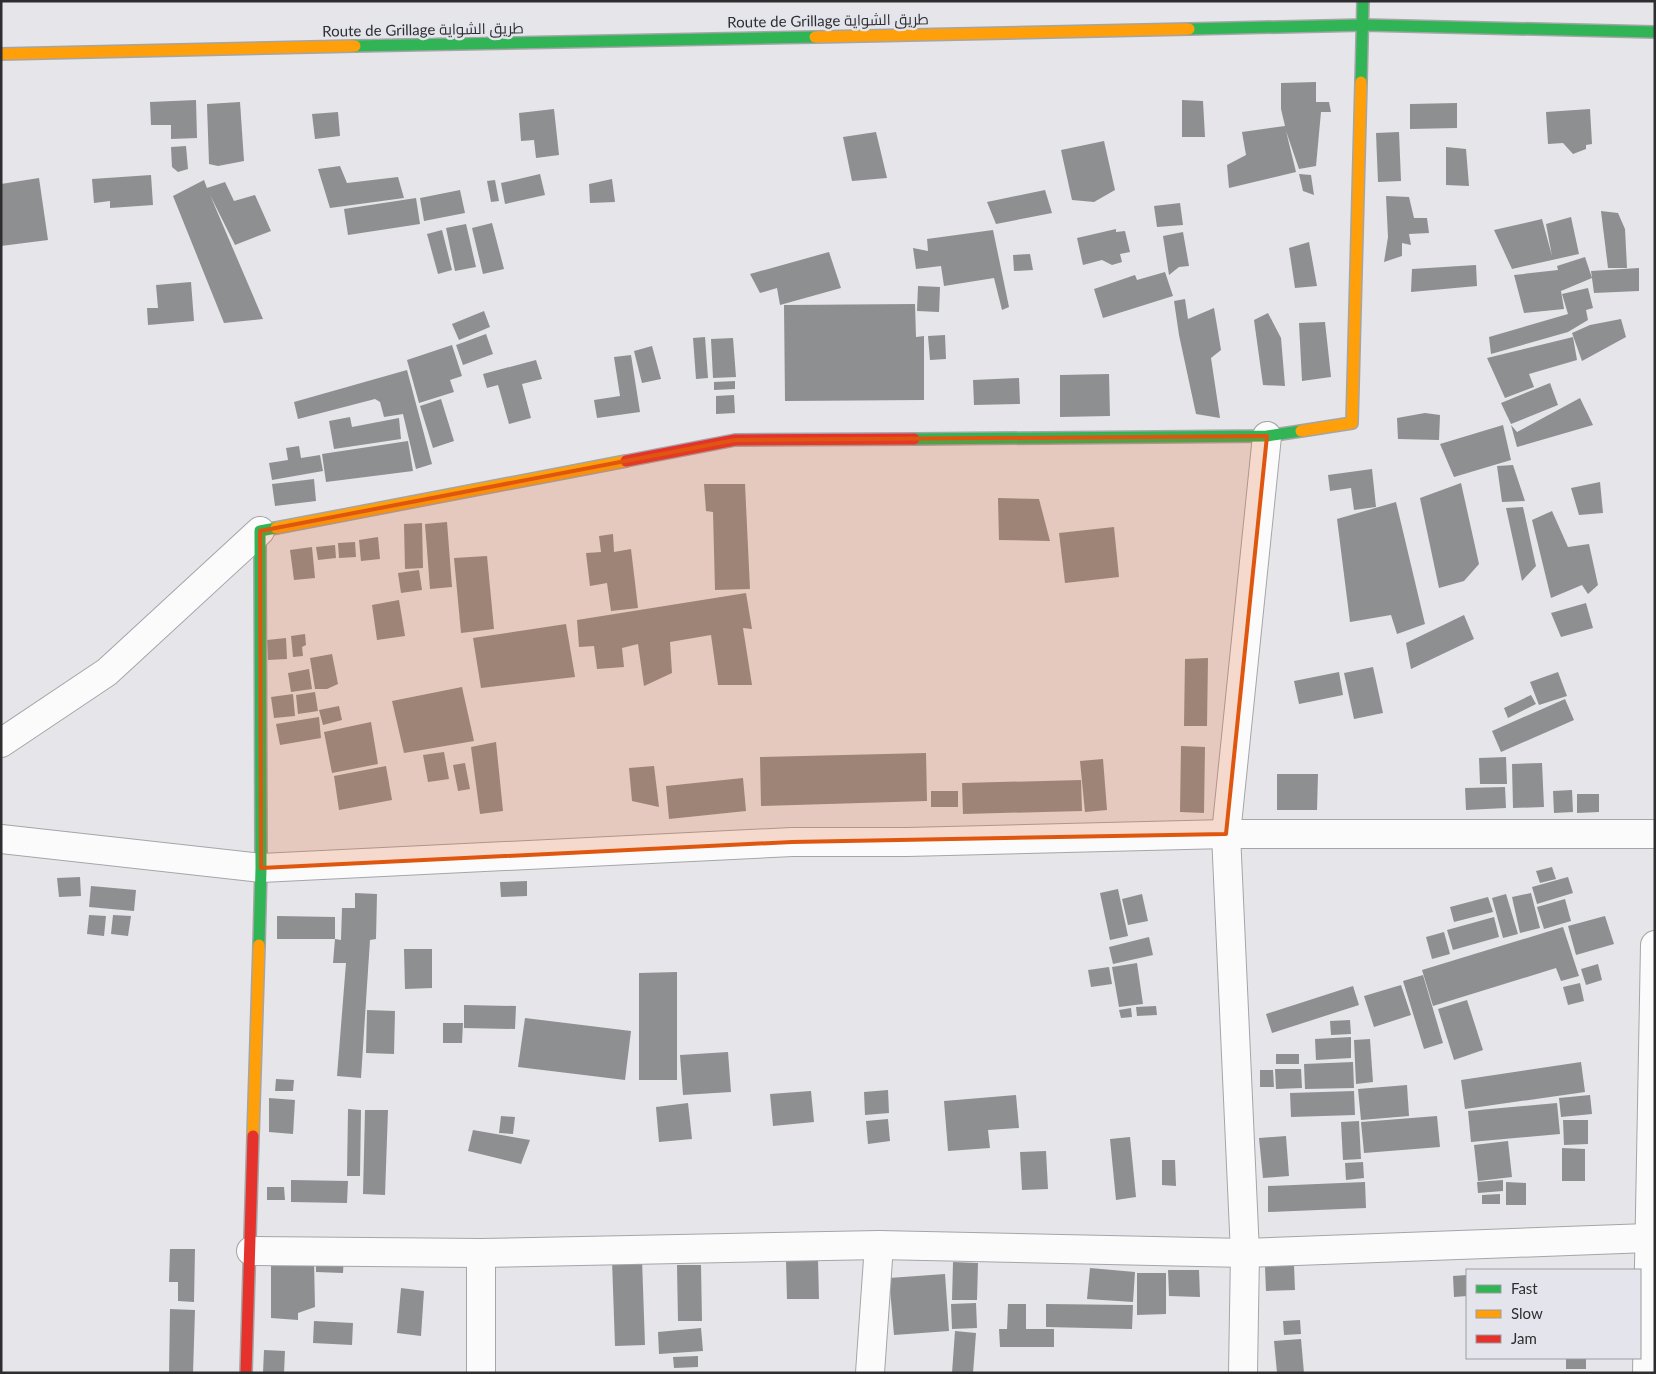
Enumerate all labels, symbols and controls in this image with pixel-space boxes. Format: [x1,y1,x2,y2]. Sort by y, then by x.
street label: Route de Grillage طريق الشواية [727,9,929,33]
street label: Route de Grillage طريق الشواية [322,18,524,42]
legend [1466,1269,1641,1359]
text: Fast [1511,1279,1538,1297]
text: Slow [1511,1304,1543,1322]
text: Jam [1511,1329,1537,1347]

